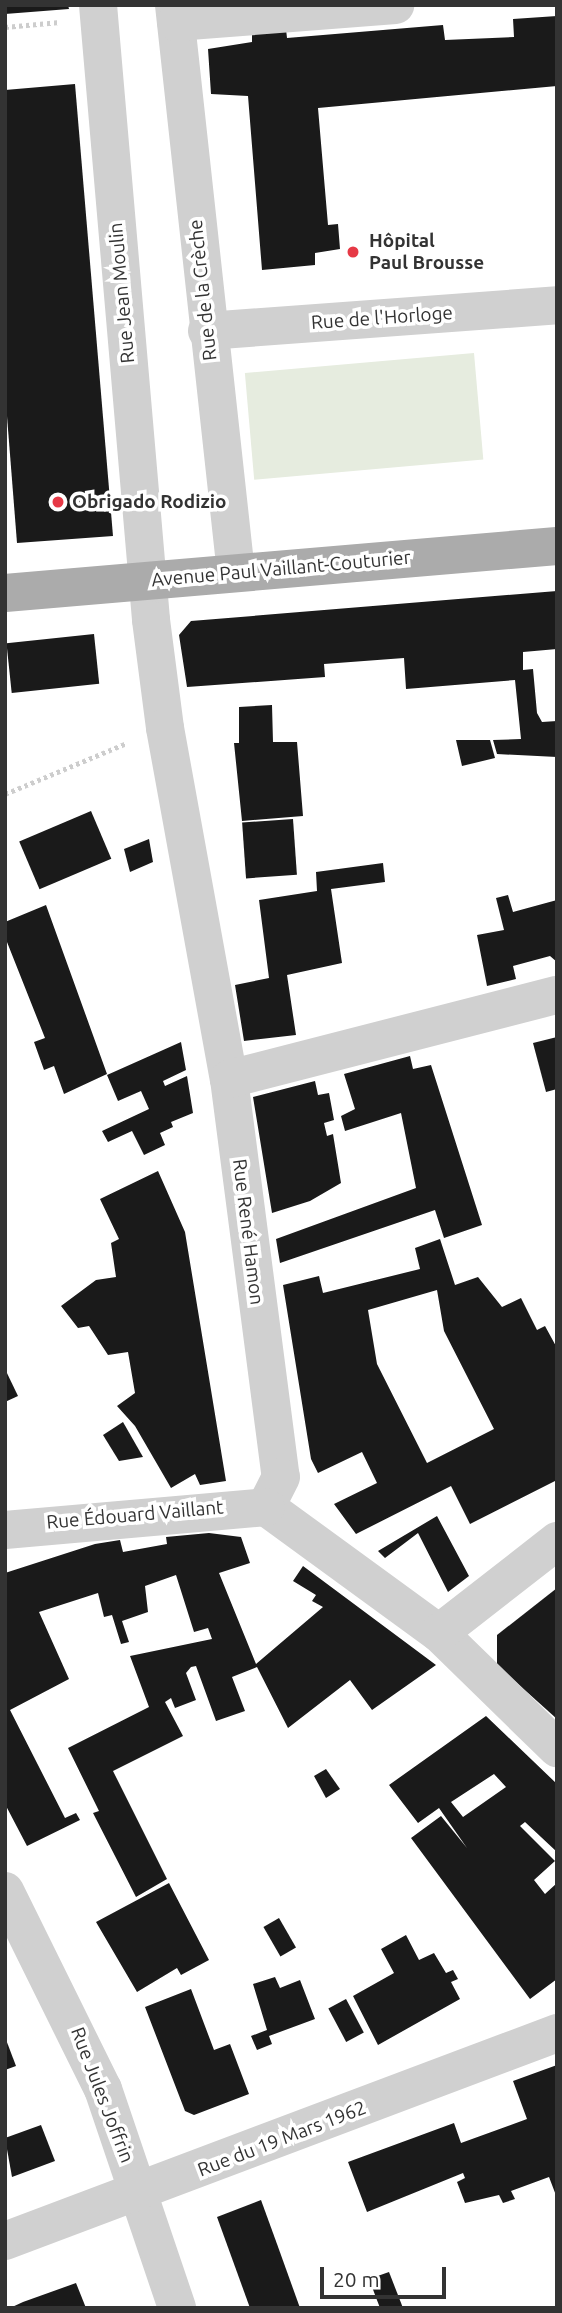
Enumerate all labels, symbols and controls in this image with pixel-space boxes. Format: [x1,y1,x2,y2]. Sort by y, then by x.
street label: Rue de la Crèche [184,218,222,362]
street label: Rue Jean Moulin [104,222,140,364]
place label: Hôpital Paul Brousse [369,230,484,274]
marker: Hôpital Paul Brousse [343,242,363,262]
street label: Rue de l'Horloge [310,302,454,334]
place label: Obrigado Rodizio [72,491,226,513]
marker: Obrigado Rodizio [50,494,66,510]
street label: Avenue Paul Vaillant-Couturier [150,546,412,592]
street label: Rue René Hamon [228,1158,268,1306]
street label: Rue Édouard Vaillant [45,1496,225,1534]
street label: Rue Jules Joffrin [66,2024,138,2166]
street label: Rue du 19 Mars 1962 [195,2096,369,2182]
scale bar [324,2254,450,2298]
text: 20 m [333,2267,380,2291]

